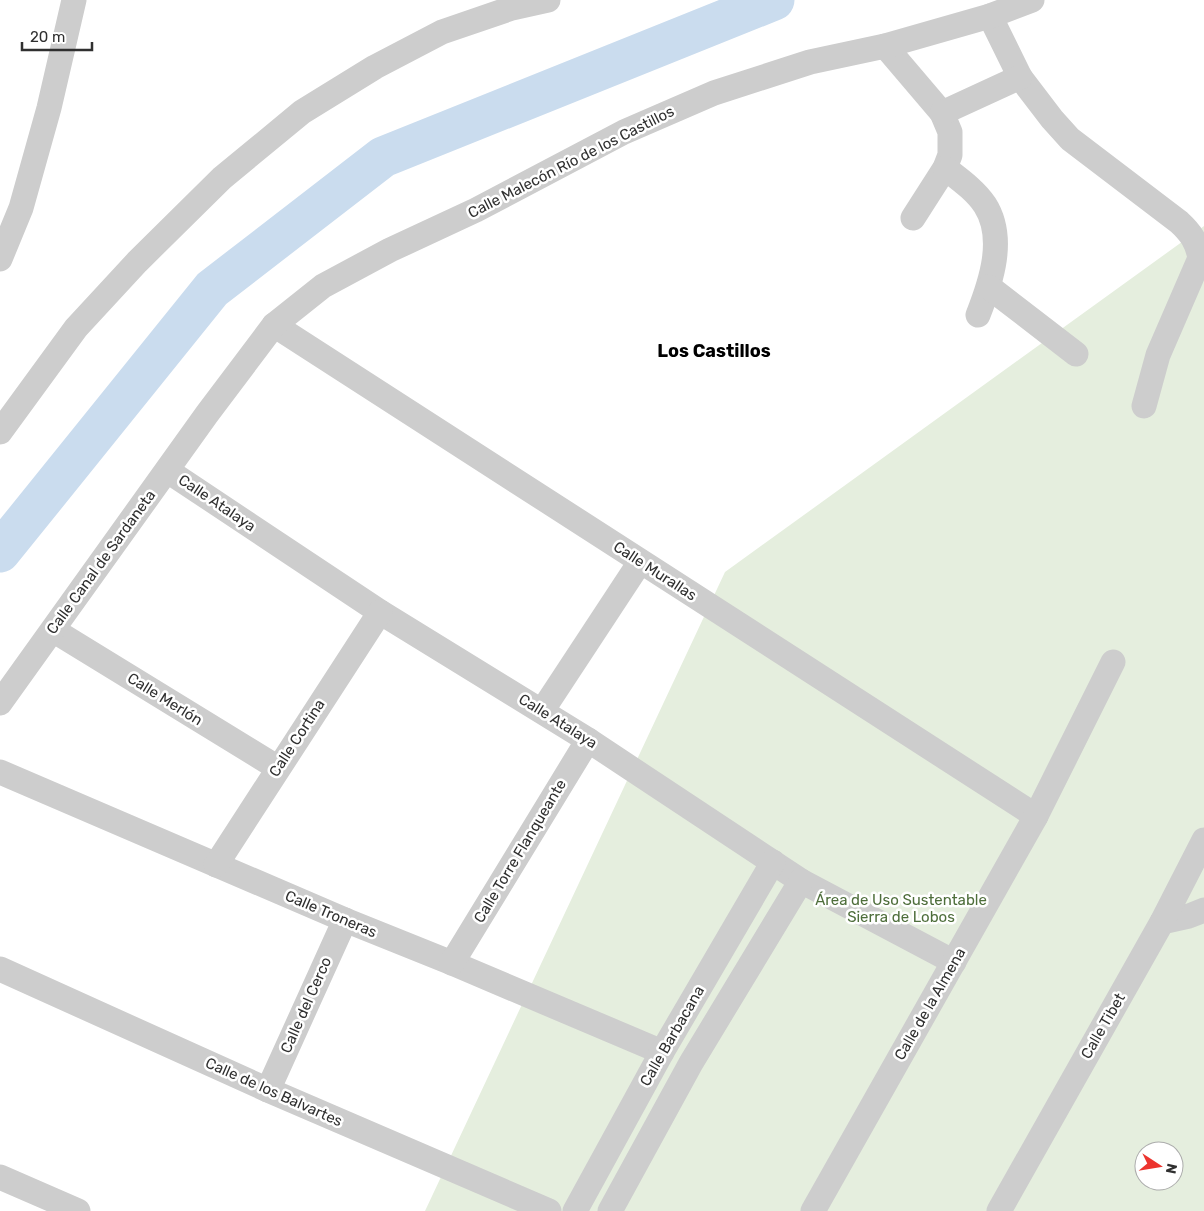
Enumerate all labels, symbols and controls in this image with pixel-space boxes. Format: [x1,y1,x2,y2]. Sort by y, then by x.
scale bar [22,20,92,52]
text: 20 m [30,28,65,46]
street label: Calle Malecón Río de los Castillos [465,102,677,222]
district label: Los Castillos [657,340,771,362]
street label: Calle Atalaya [175,471,259,535]
street label: Calle Canal de Sardaneta [43,487,159,637]
street label: Calle Murallas [610,537,700,605]
street label: Calle Merlón [124,669,206,729]
street label: Calle Atalaya [515,690,601,752]
street label: Calle Cortina [265,696,329,780]
street label: Calle Torre Flanqueante [470,776,570,926]
street label: Calle Troneras [282,887,380,942]
park label: Área de Uso Sustentable Sierra de Lobos [815,891,987,926]
street label: Calle de la Almena [891,945,969,1063]
street label: Calle del Cerco [277,954,335,1056]
street label: Calle Barbacana [636,983,708,1089]
street label: Calle Tibet [1077,990,1129,1062]
street label: Calle de los Balvartes [203,1054,346,1130]
north arrow [1134,1141,1184,1191]
text: N [1162,1162,1181,1175]

